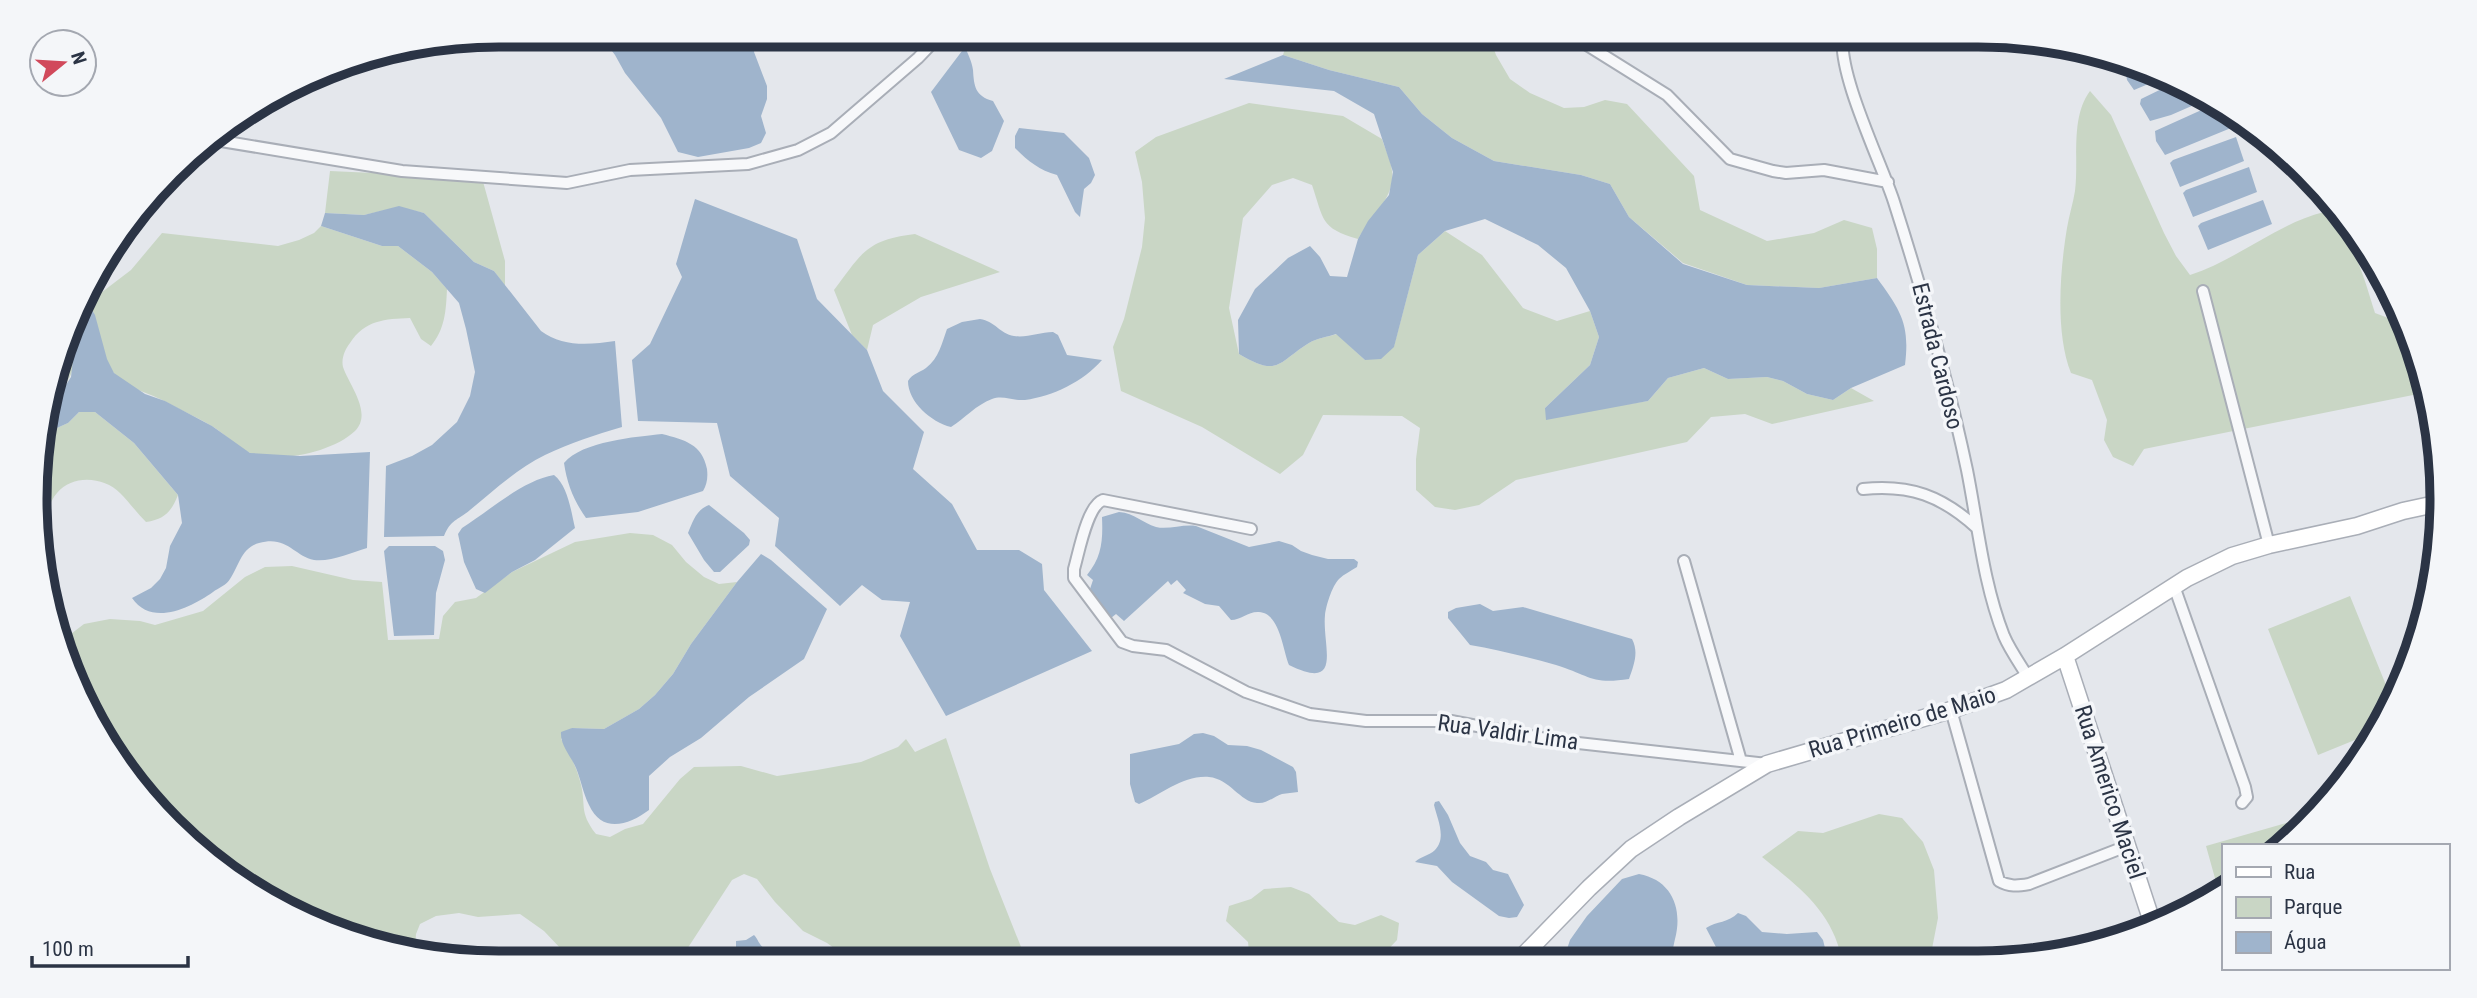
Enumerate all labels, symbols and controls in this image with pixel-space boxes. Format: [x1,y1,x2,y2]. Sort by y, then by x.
north arrow [28,28,98,98]
text: N [66,49,91,67]
street label: Estrada Cardoso [1906,280,1969,432]
street label: Rua Primeiro de Maio [1805,681,1999,764]
street label: Rua Americo Maciel [2069,702,2150,882]
street label: Rua Valdir Lima [1436,709,1580,756]
legend [2222,844,2449,970]
text: Rua [2284,860,2315,884]
text: Parque [2284,895,2342,919]
scale bar [32,925,187,969]
text: Água [2284,930,2327,954]
text: 100 m [42,937,94,961]

